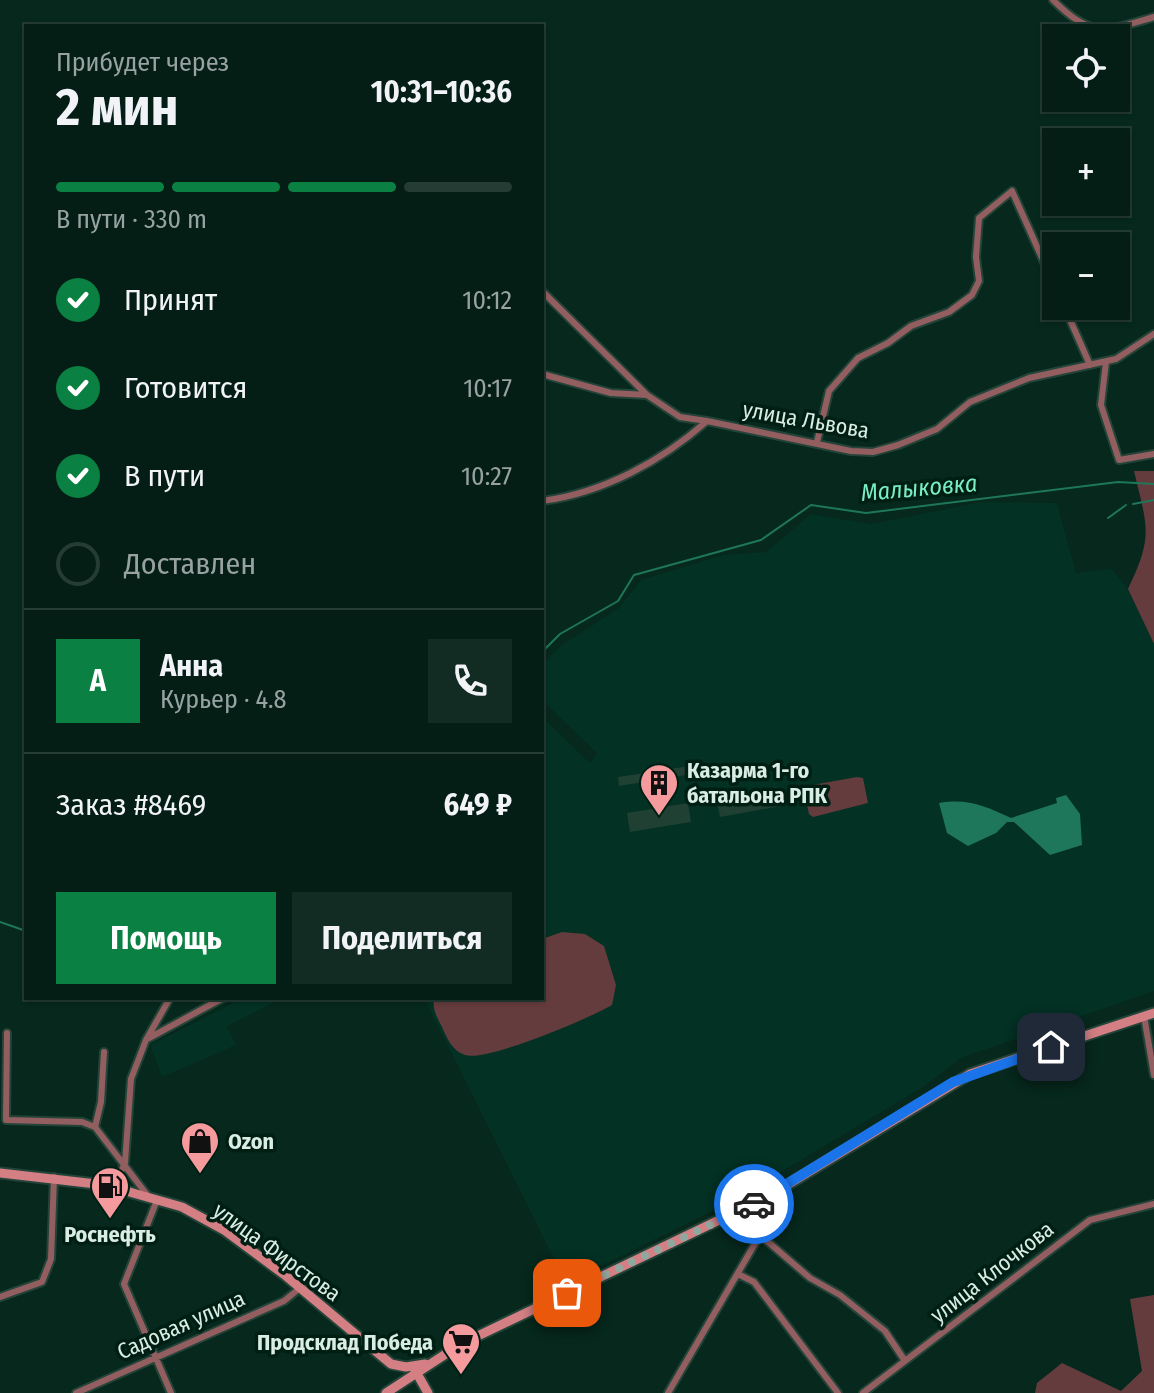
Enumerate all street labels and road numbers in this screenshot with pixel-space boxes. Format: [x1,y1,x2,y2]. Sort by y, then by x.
street label: улица Львова [741,396,871,444]
street label: улица Фирстова [208,1197,346,1307]
street label: улица Клочкова [925,1215,1059,1329]
street label: Садовая улица [113,1285,249,1365]

